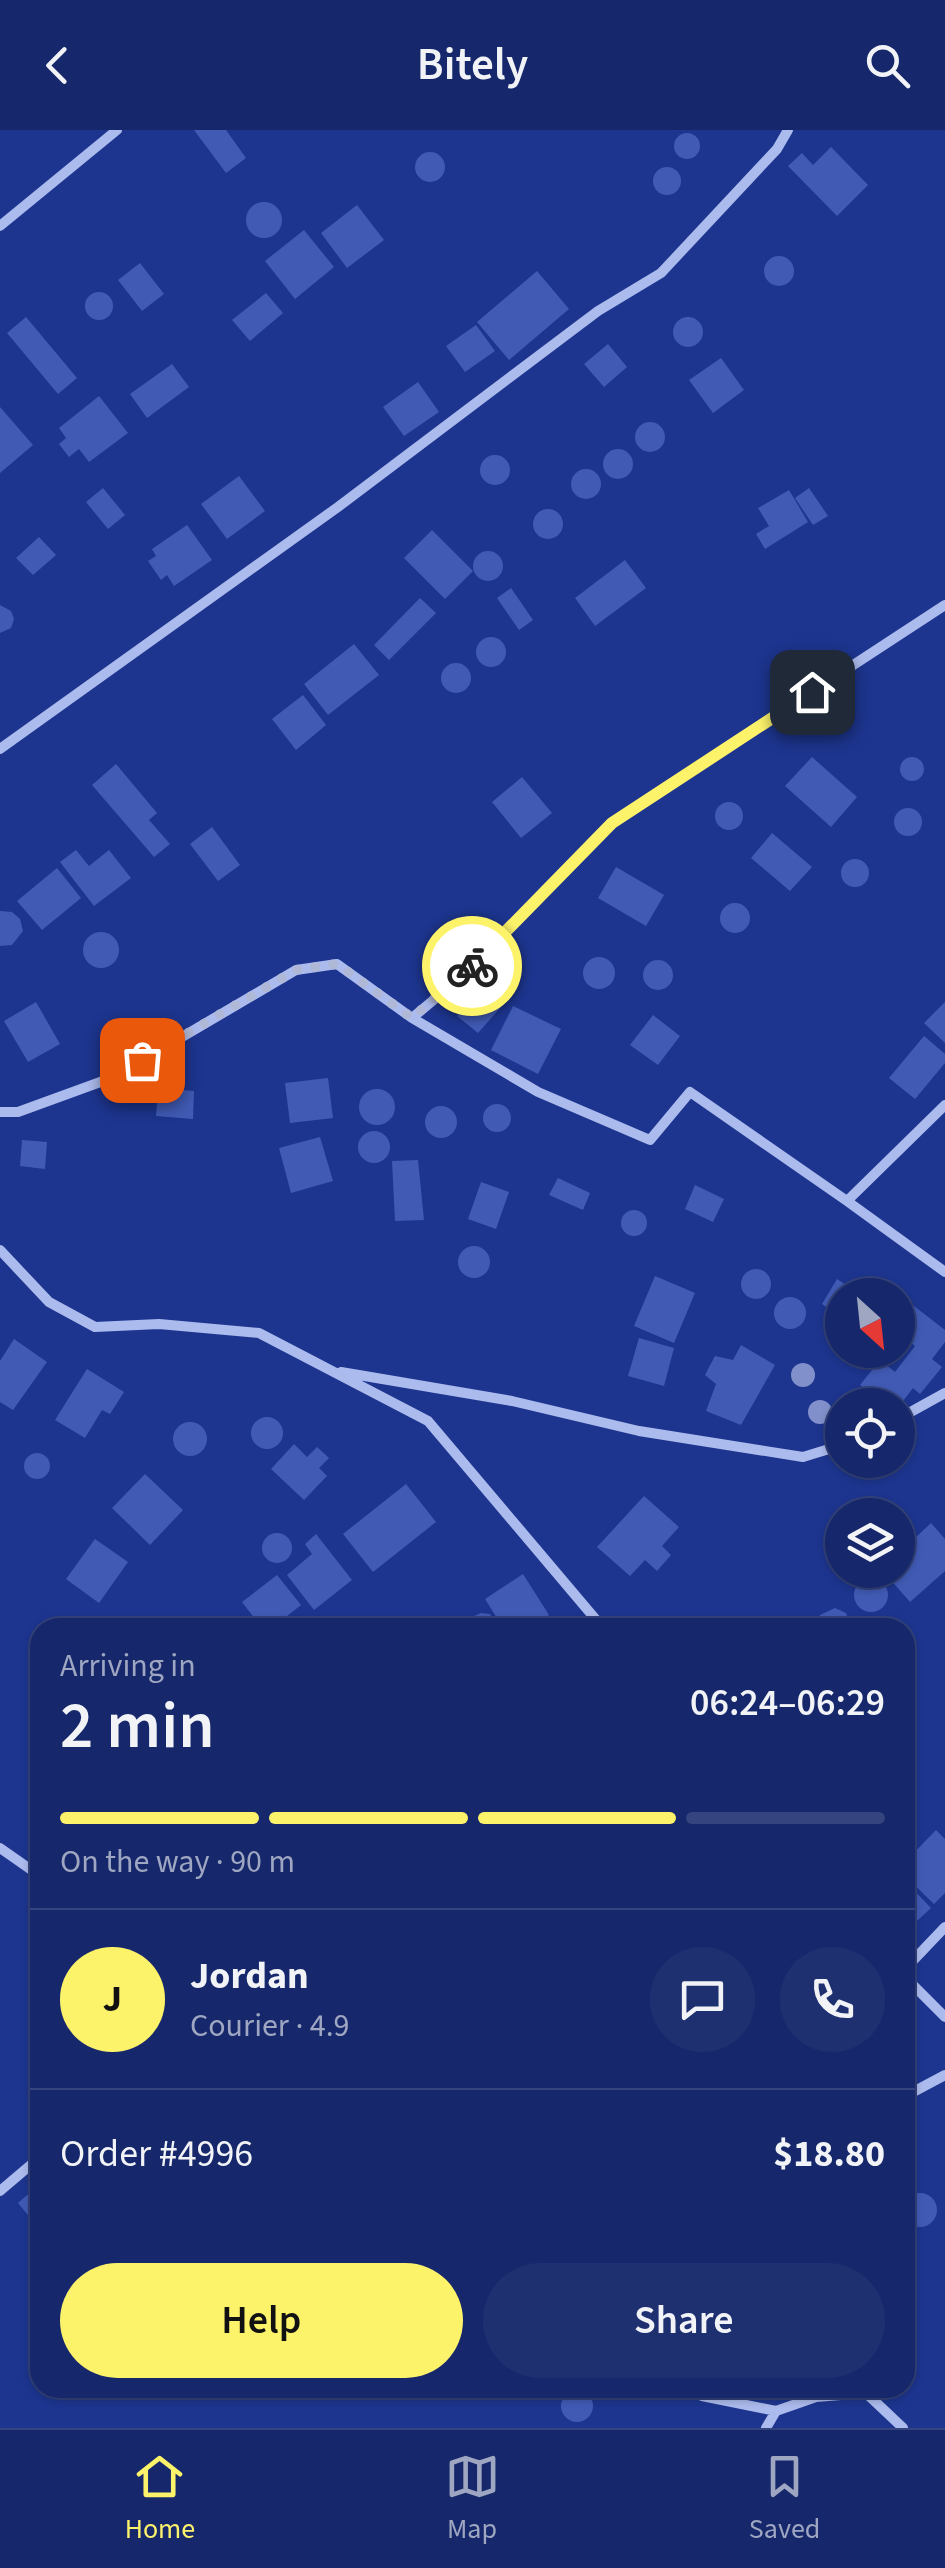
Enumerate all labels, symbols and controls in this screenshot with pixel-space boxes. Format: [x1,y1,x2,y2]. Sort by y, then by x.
text: Bitely [417,33,528,97]
icon: back [30,38,85,93]
icon: search [860,38,915,93]
pin [770,650,855,735]
icon: home [785,665,840,720]
courier [422,916,522,1016]
icon: bike [445,939,500,994]
pin [100,1018,185,1103]
icon: bag [115,1033,170,1088]
north arrow [825,1278,915,1368]
map controls [825,1278,915,1588]
button: locate [825,1388,915,1478]
button: layers [825,1498,915,1588]
text: Arriving in [60,1643,196,1689]
text: 06:24–06:29 [690,1676,885,1730]
text: 2 min [60,1680,215,1773]
text: On the way · 90 m [60,1839,295,1885]
button: chat [650,1947,755,2052]
button: phone [780,1947,885,2052]
text: Jordan [190,1949,309,2003]
text: J [103,1972,122,2026]
text: Courier · 4.9 [190,2003,350,2049]
text: Order #4996 [60,2127,253,2181]
text: $18.80 [773,2127,885,2181]
button: Help [60,2263,463,2378]
button: Share [483,2263,885,2378]
tab: Home [125,2449,195,2549]
tab: Map [445,2449,500,2549]
tab: Saved [749,2449,820,2549]

